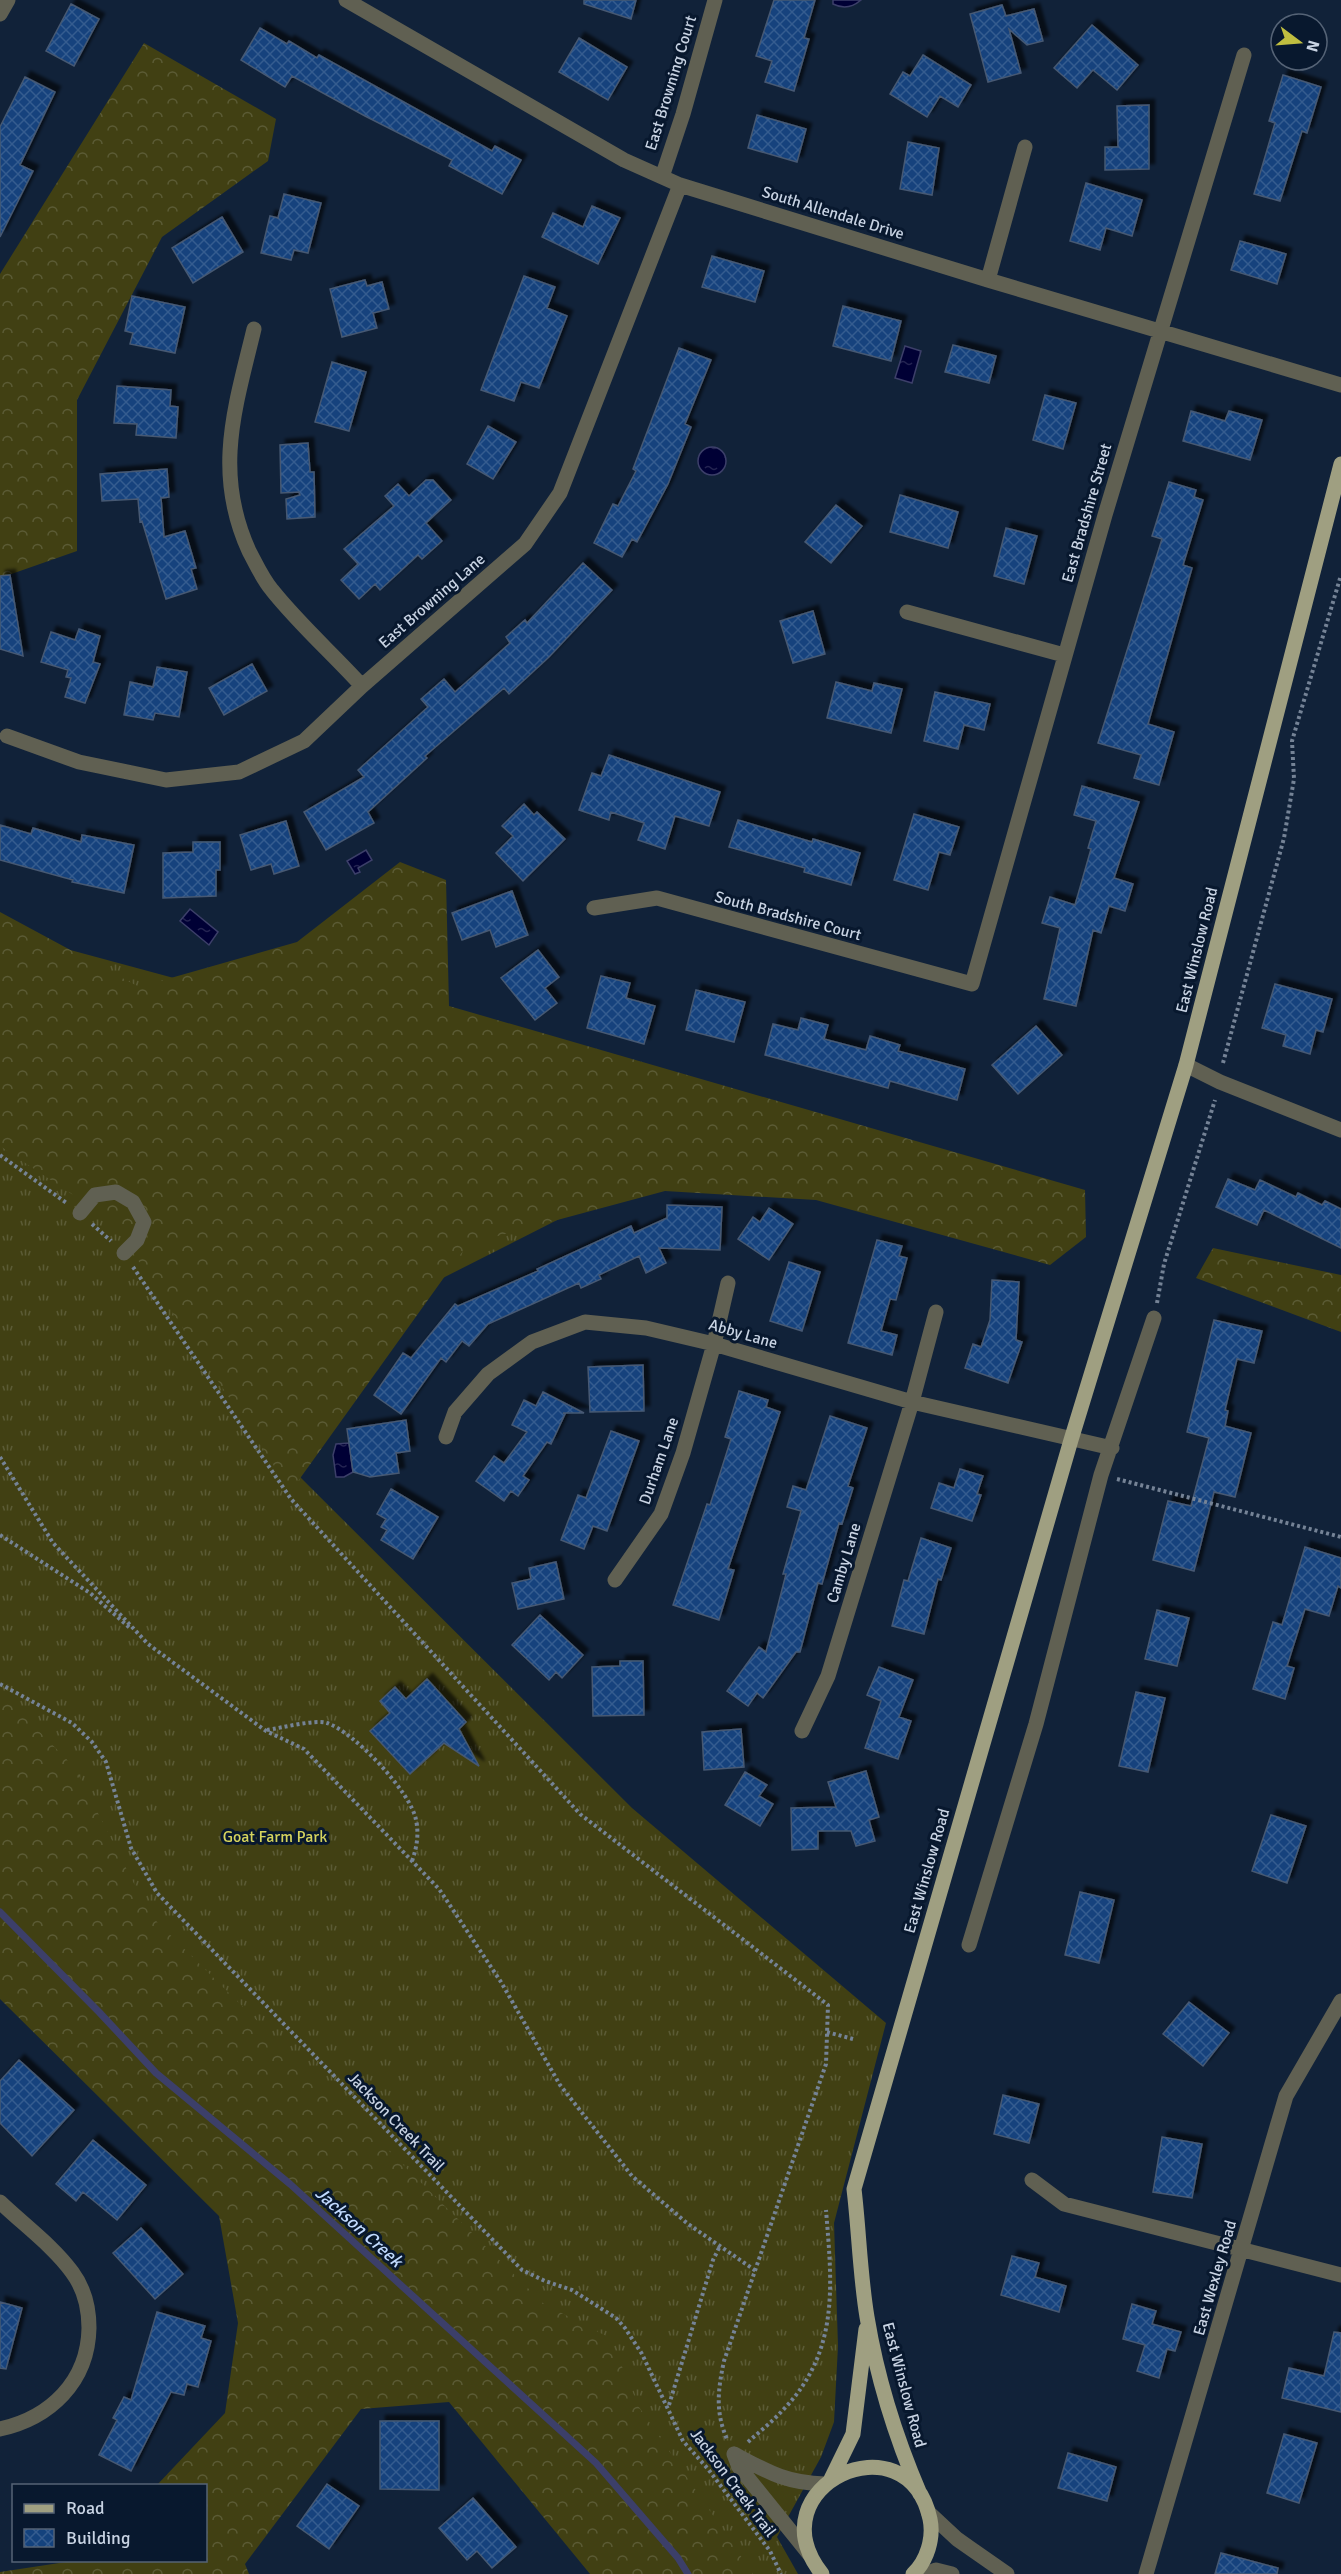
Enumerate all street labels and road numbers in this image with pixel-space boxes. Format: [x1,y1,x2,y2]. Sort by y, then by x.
street label: East Browning Court [641,13,701,153]
street label: South Allendale Drive [759,182,907,244]
street label: East Bradshire Street [1058,441,1117,585]
street label: East Browning Lane [375,549,489,653]
street label: East Winslow Road [1172,885,1222,1015]
street label: South Bradshire Court [712,887,864,945]
street label: Abby Lane [706,1315,780,1353]
street label: Durham Lane [635,1415,683,1507]
street label: Camby Lane [822,1520,866,1606]
street label: East Winslow Road [900,1806,954,1936]
street label: Jackson Creek Trail [343,2068,449,2176]
street label: East Wexley Road [1189,2218,1241,2338]
street label: East Winslow Road [878,2320,930,2450]
street label: Jackson Creek Trail [686,2425,781,2541]

